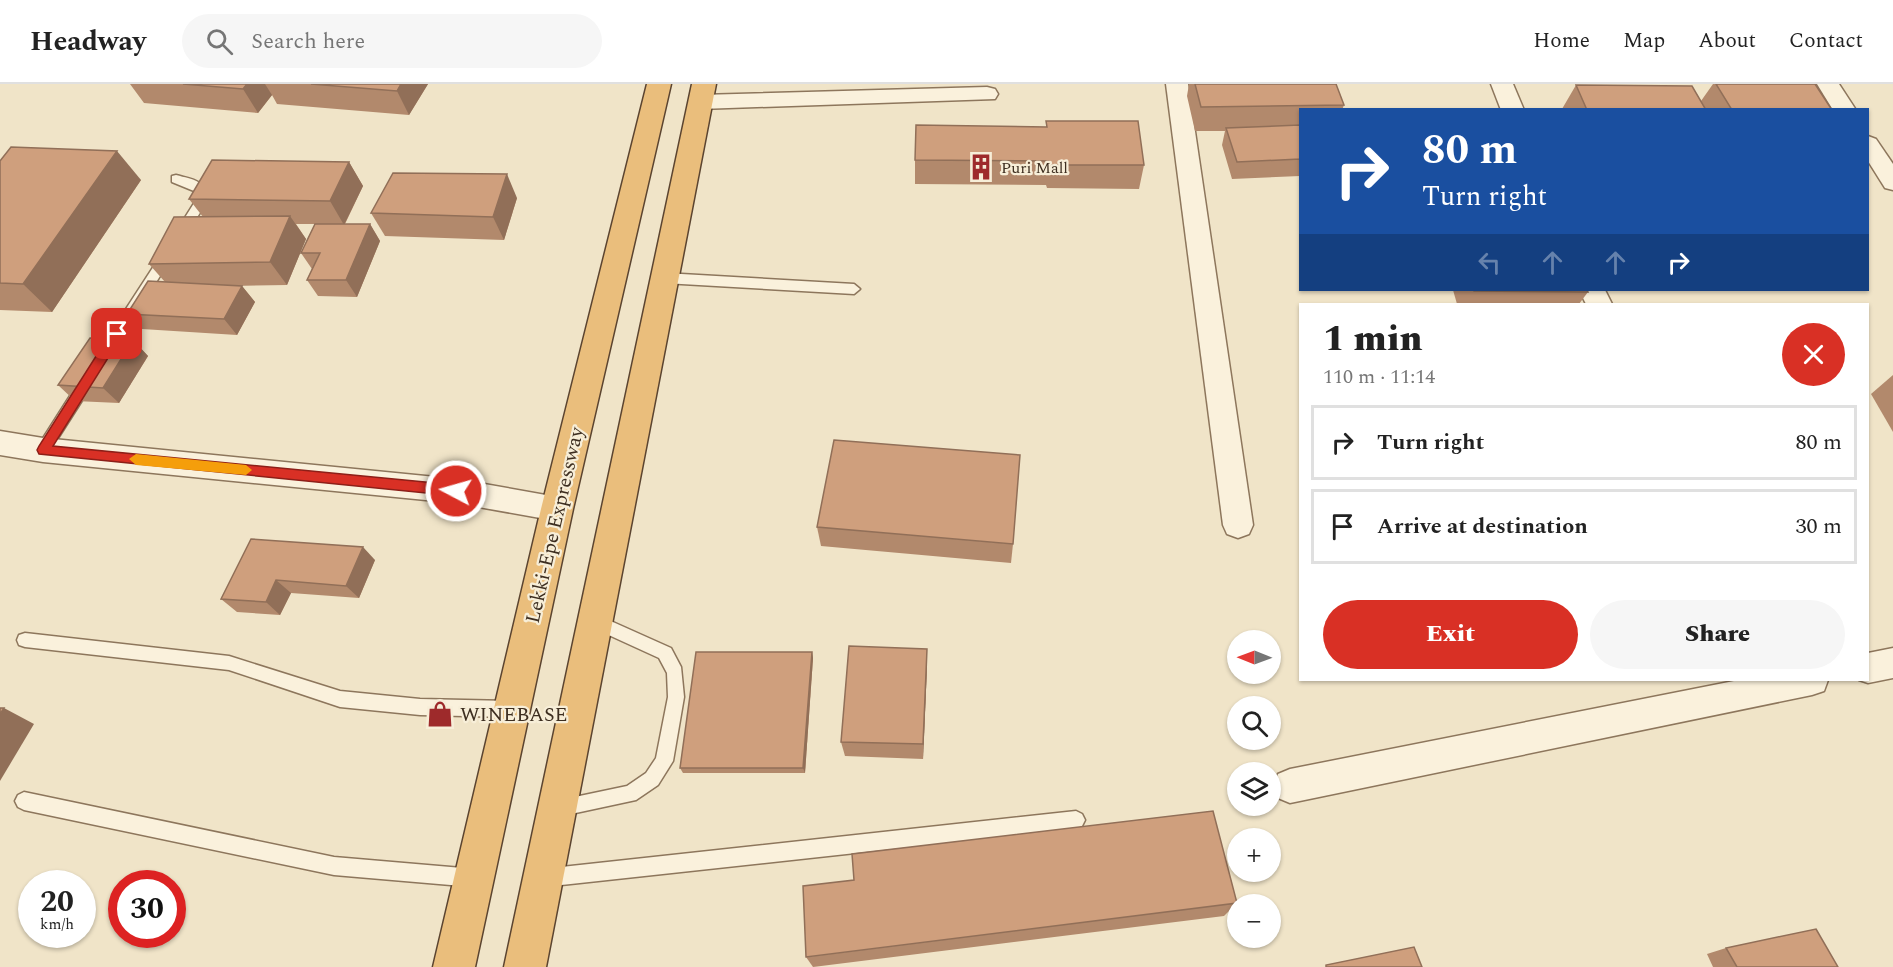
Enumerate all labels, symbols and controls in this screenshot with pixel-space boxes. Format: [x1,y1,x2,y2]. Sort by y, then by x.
search box [182,14,602,68]
text: Headway [30,20,146,63]
icon: search [203,25,236,58]
text: Search here [251,25,365,58]
text: Home [1533,25,1590,57]
text: Map [1623,25,1665,57]
text: About [1698,25,1756,57]
text: Contact [1789,25,1863,57]
text: 80 m [1422,119,1517,182]
icon: right [1323,132,1401,210]
building icon: Puri Mall [966,152,996,182]
place label: Puri Mall [1001,156,1068,180]
text: Turn right [1422,176,1547,218]
icon: left [1473,246,1506,279]
icon: ahead [1536,246,1569,279]
icon: ahead [1599,246,1632,279]
icon: right [1662,246,1695,279]
pin [91,308,142,359]
text: 1 min [1323,312,1423,367]
icon: arrive [100,317,133,350]
button: close [1782,323,1845,386]
text: 110 m · 11:14 [1323,362,1435,392]
street label: Lekki-Epe Expressway [518,423,592,626]
icon: right [1326,426,1359,459]
text: Turn right [1377,426,1484,459]
text: 80 m [1796,426,1842,459]
position arrow [424,459,488,523]
icon: arrive [1326,510,1359,543]
text: Arrive at destination [1377,510,1588,543]
text: 30 m [1796,510,1842,543]
button: Exit [1323,600,1578,669]
button: Share [1590,600,1845,669]
north arrow [1227,630,1281,684]
map controls [1227,630,1281,948]
button: search [1227,696,1281,750]
shop icon: WINEBASE [425,699,455,729]
place label: WINEBASE [460,700,568,730]
button: layers [1227,762,1281,816]
button: + [1227,828,1281,882]
speed limit sign: 30 [108,870,186,948]
text: 20 [40,879,74,925]
button: − [1227,894,1281,948]
text: km/h [40,913,74,936]

